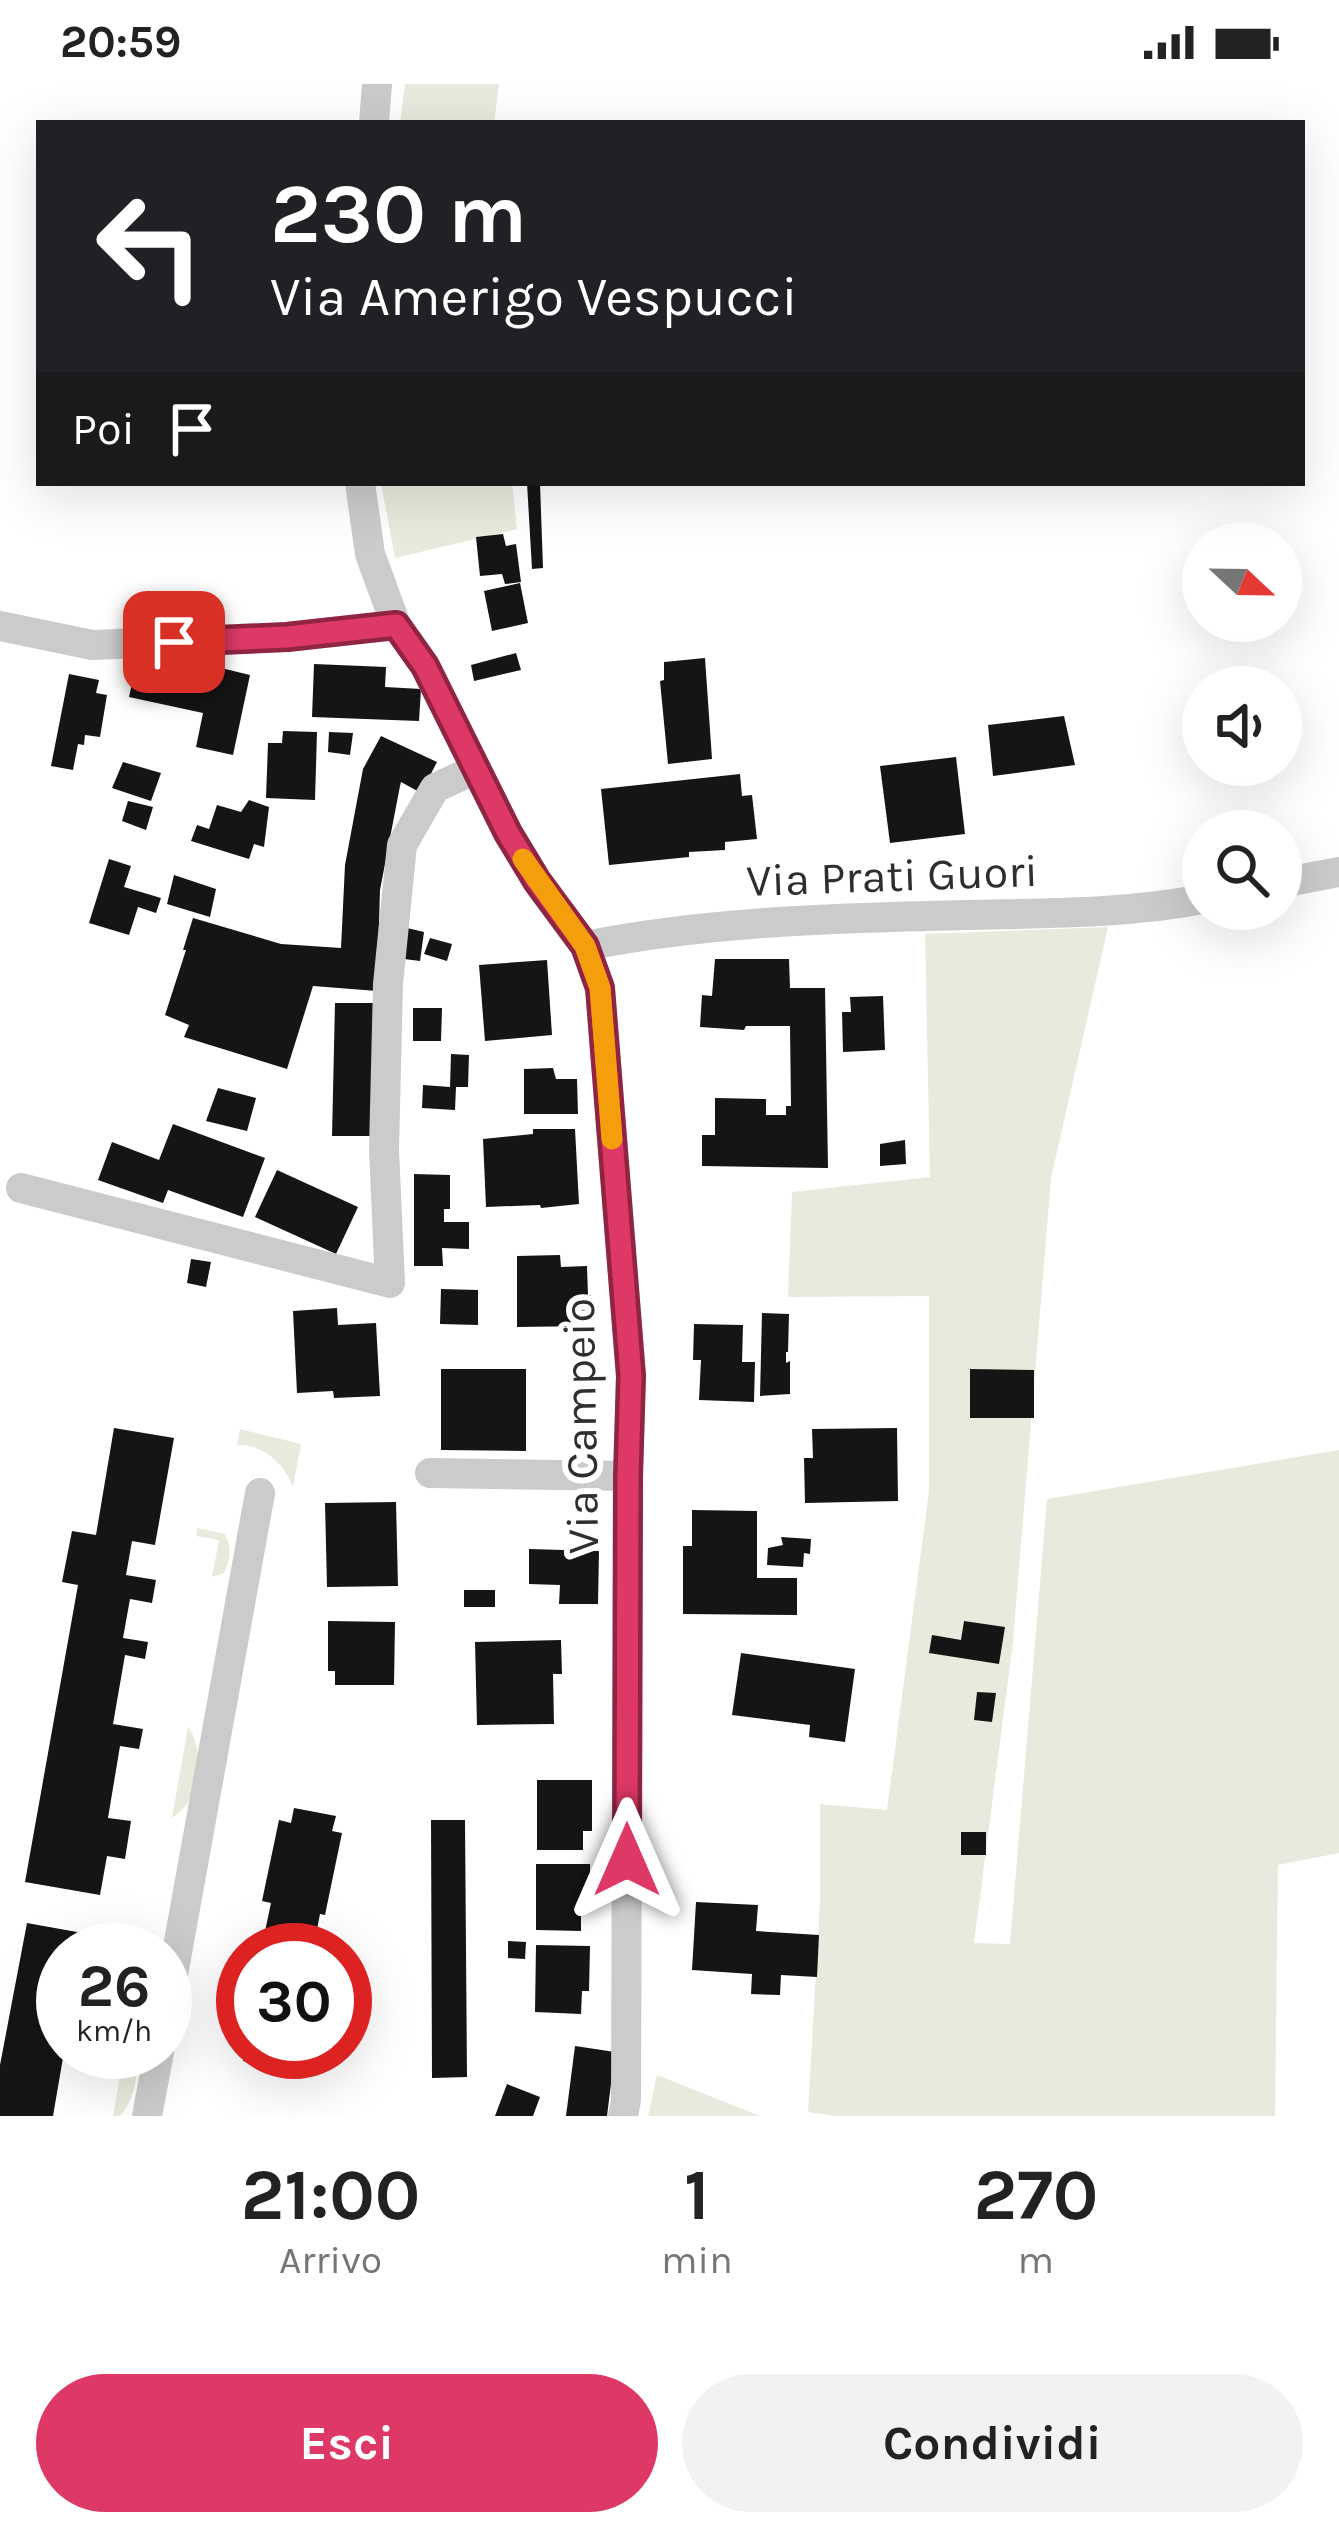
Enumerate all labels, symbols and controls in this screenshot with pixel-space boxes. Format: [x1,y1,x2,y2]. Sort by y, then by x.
text: 20:59 [60,16,181,68]
text: 230 m [270,165,527,263]
icon: left [72,168,228,324]
text: Via Amerigo Vespucci [270,265,798,329]
icon: arrive [159,396,225,462]
text: Poi [72,403,135,455]
north arrow [1182,522,1302,642]
map controls [1182,522,1302,930]
pin [123,591,225,693]
icon: arrive [141,609,207,675]
button: sound [1182,666,1302,786]
button: search [1182,810,1302,930]
street label: Via Prati Guori [745,845,1039,907]
street label: Via Campeio [553,1298,609,1554]
position arrow [564,1797,690,1923]
speed limit sign: 30 [216,1923,372,2079]
text: 26 [78,1951,150,2021]
text: km/h [76,2013,152,2049]
text: 21:00 [241,2153,420,2237]
text: 1 [684,2153,710,2237]
text: 270 [973,2153,1098,2237]
text: Arrivo [279,2237,382,2283]
text: min [661,2237,733,2283]
text: m [1018,2237,1054,2283]
button: Esci [36,2374,658,2512]
button: Condividi [682,2374,1303,2512]

